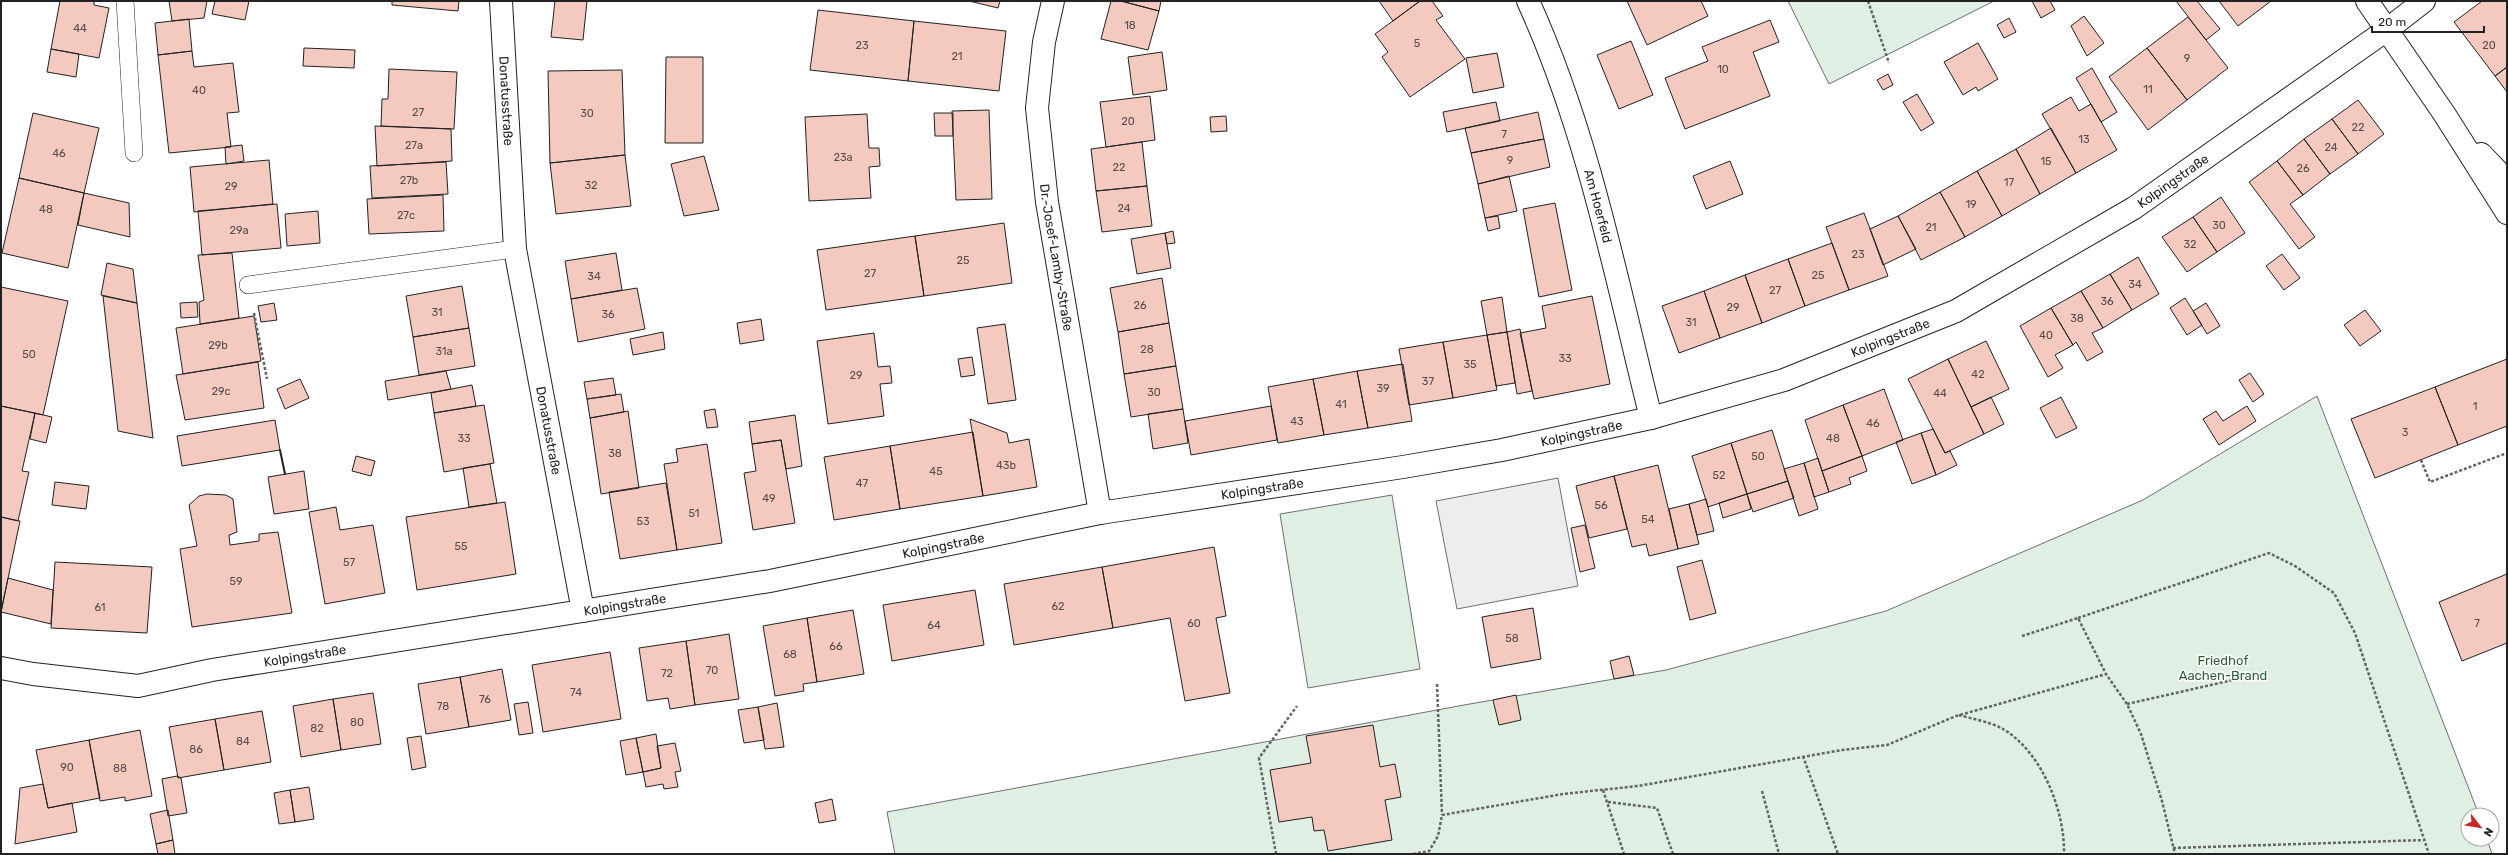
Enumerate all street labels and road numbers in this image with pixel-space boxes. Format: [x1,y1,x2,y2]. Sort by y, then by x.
street label: Donatusstraße [497,56,517,146]
street label: Kolpingstraße [2134,151,2211,211]
street label: Am Hoerfeld [1581,167,1616,244]
street label: Dr.-Josef-Lamby-Straße [1038,183,1076,332]
street label: Kolpingstraße [1849,315,1932,360]
street label: Donatusstraße [533,385,565,476]
street label: Kolpingstraße [1539,417,1624,449]
street label: Kolpingstraße [1220,475,1305,502]
street label: Kolpingstraße [901,530,986,561]
street label: Kolpingstraße [582,590,667,618]
street label: Kolpingstraße [263,641,347,669]

